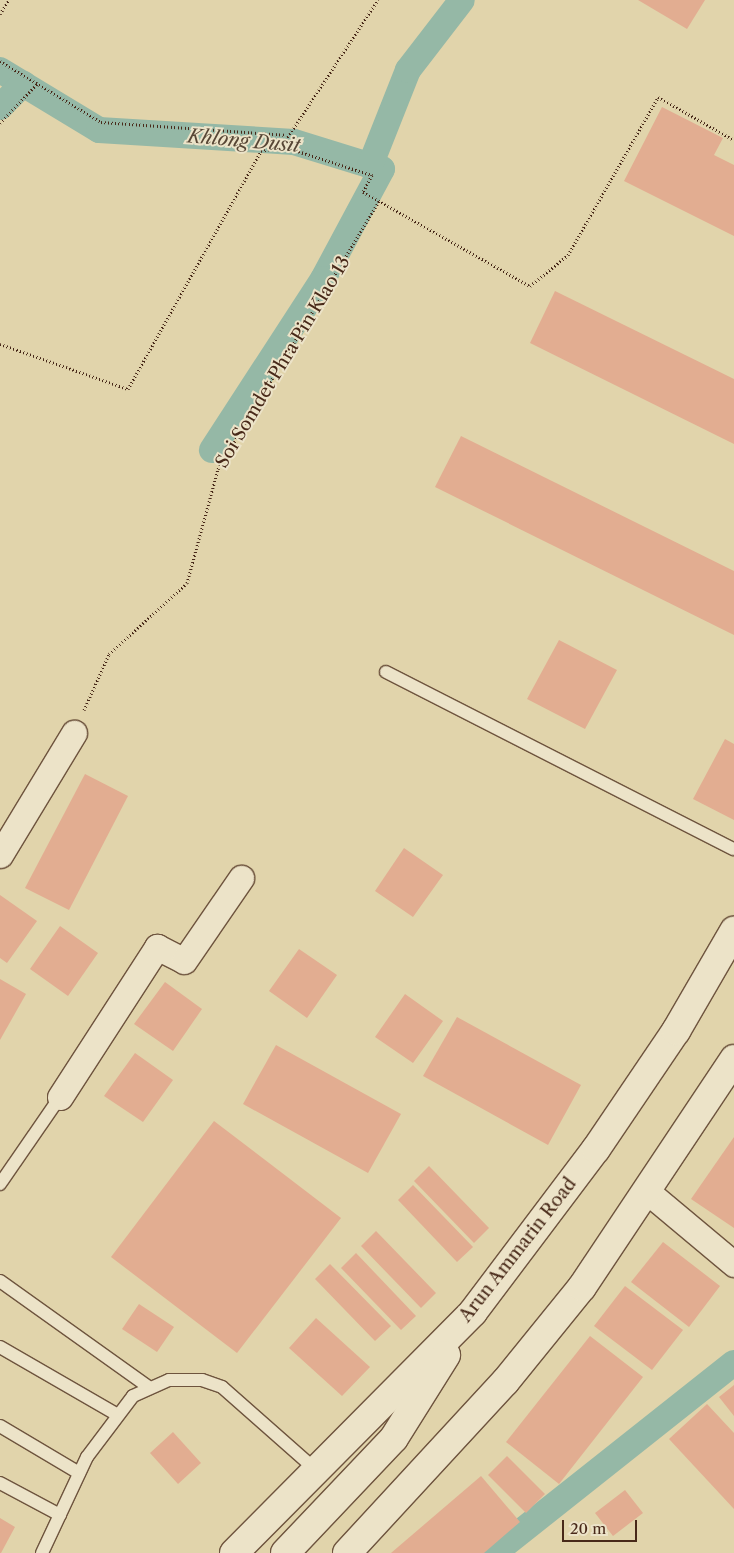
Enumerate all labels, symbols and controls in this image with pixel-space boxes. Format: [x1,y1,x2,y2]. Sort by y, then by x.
water label: Khlong Dusit [187,125,301,157]
street label: Soi Somdet Phra Pin Klao 13 [211,252,355,472]
street label: Arun Ammarin Road [455,1173,581,1327]
scale bar [564,1510,639,1542]
text: 20 m [570,1519,606,1538]

